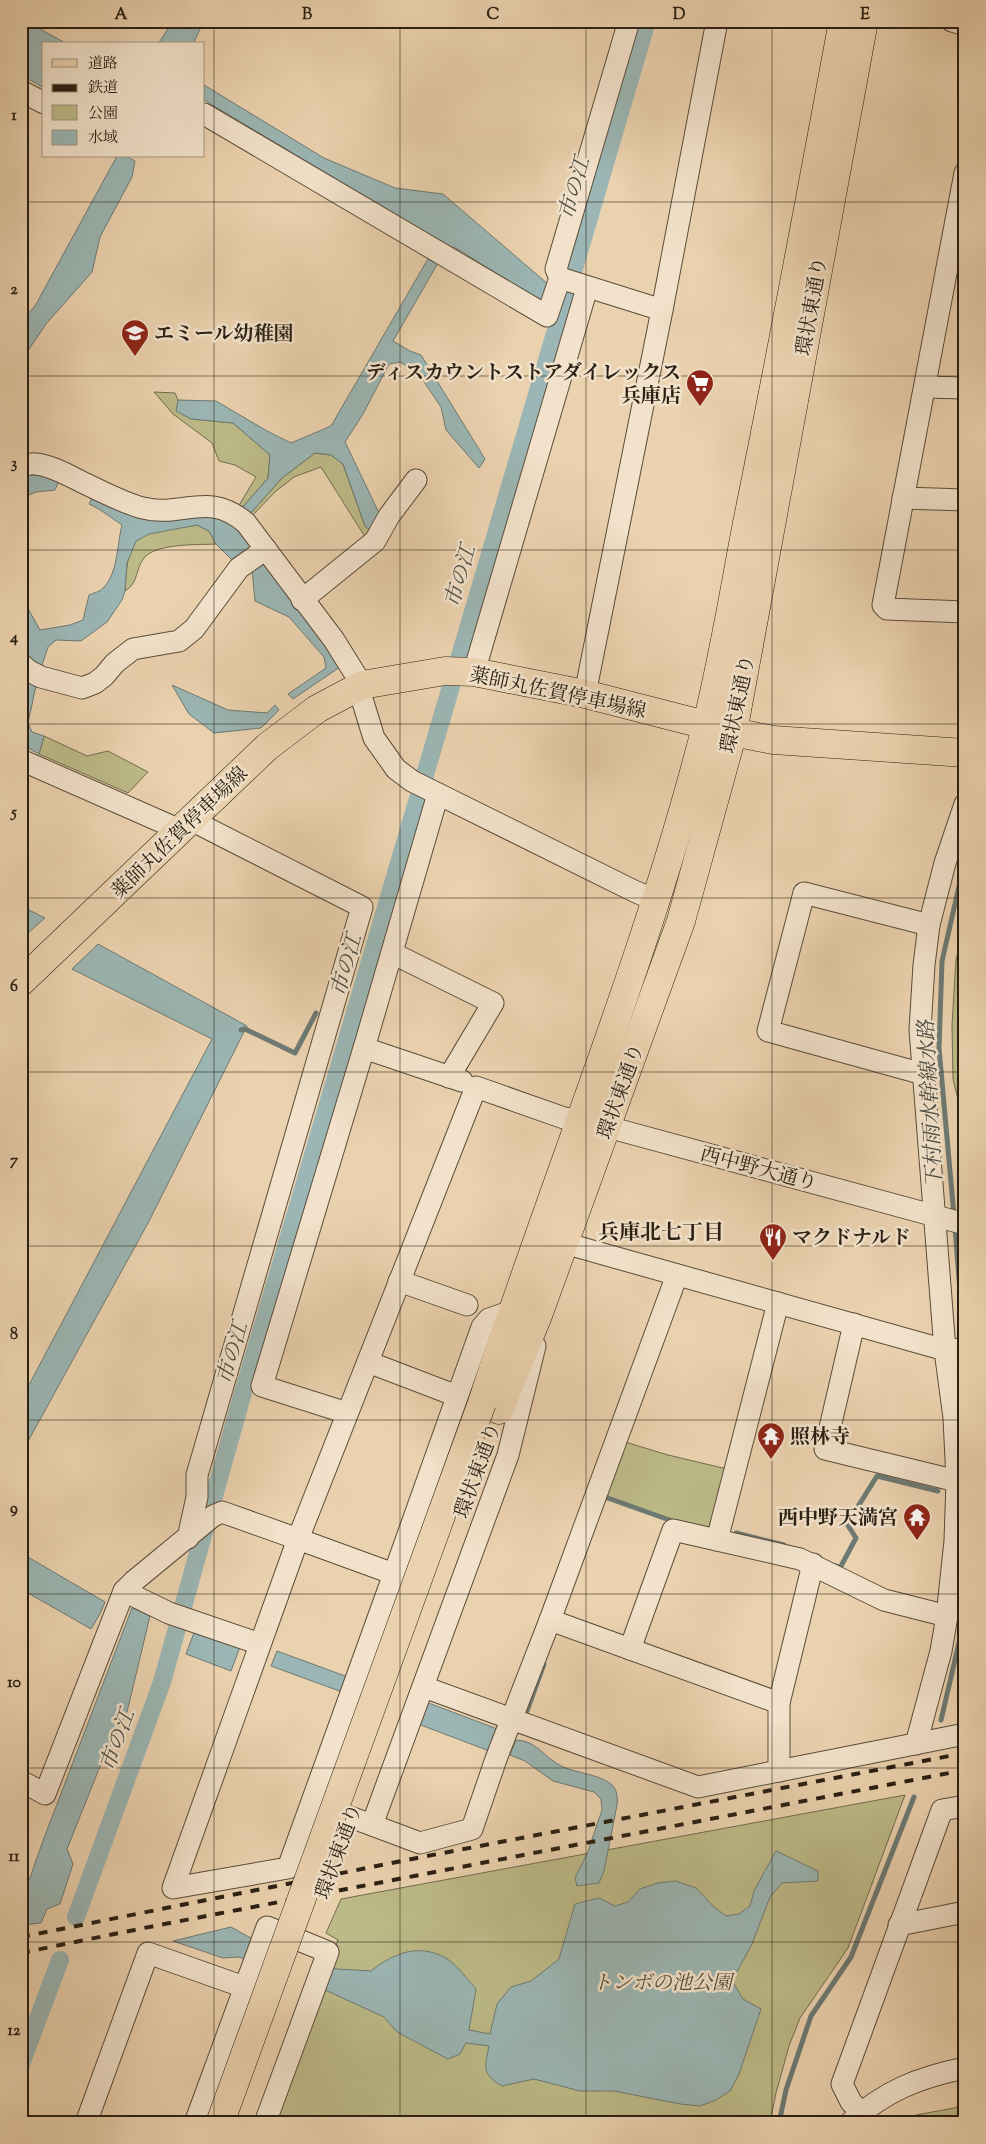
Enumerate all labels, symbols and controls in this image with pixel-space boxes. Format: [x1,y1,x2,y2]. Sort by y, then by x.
text: A [115,4,128,27]
text: B [302,4,312,27]
text: C [487,4,500,27]
text: D [673,4,686,27]
text: E [860,4,870,27]
legend [42,42,205,158]
text: 道路 [88,54,118,75]
text: 鉄道 [88,78,118,99]
text: 公園 [88,104,118,125]
text: 1 [11,105,17,128]
text: 水域 [88,128,118,149]
water label: 市の江 [553,151,600,223]
street label: 環状東通り [790,255,836,358]
text: 2 [10,279,18,302]
school or university icon: エミール幼稚園 [120,318,150,357]
place label: エミール幼稚園 [154,321,294,350]
place label: ディスカウントストアダイレックス 兵庫店 [366,360,681,412]
supermarket icon: ディスカウントストアダイレックス 兵庫店 [685,368,715,407]
text: 3 [11,453,18,476]
water label: 市の江 [439,539,486,611]
text: 4 [9,627,18,650]
street label: 環状東通り [715,653,764,756]
street label: 薬師丸佐賀停車場線 [466,662,649,727]
street label: 薬師丸佐賀停車場線 [106,761,256,907]
text: 5 [9,802,17,825]
water label: 市の江 [325,928,372,1000]
text: 6 [10,976,18,999]
water label: 下村雨水幹線水路 [913,1017,951,1189]
street label: 環状東通り [592,1040,653,1144]
street label: 西中野大通り [697,1141,820,1200]
text: 7 [10,1150,19,1173]
district label: 兵庫北七丁目 [598,1219,724,1249]
restaurant icon: マクドナルド [758,1222,788,1261]
place label: マクドナルド [792,1225,911,1254]
water label: 市の江 [211,1316,258,1388]
text: 8 [10,1324,18,1347]
street label: 環状東通り [449,1419,510,1523]
temple icon: 照林寺 [756,1421,786,1460]
place label: 照林寺 [790,1424,850,1453]
text: 9 [10,1498,18,1521]
temple icon: 西中野天満宮 [902,1502,932,1541]
place label: 西中野天満宮 [778,1505,898,1534]
text: 10 [7,1672,21,1695]
water label: 市の江 [94,1703,145,1775]
street label: 環状東通り [310,1800,371,1904]
text: 11 [9,1846,20,1869]
park label: トンボの池公園 [592,1970,735,1999]
text: 12 [8,2020,21,2043]

